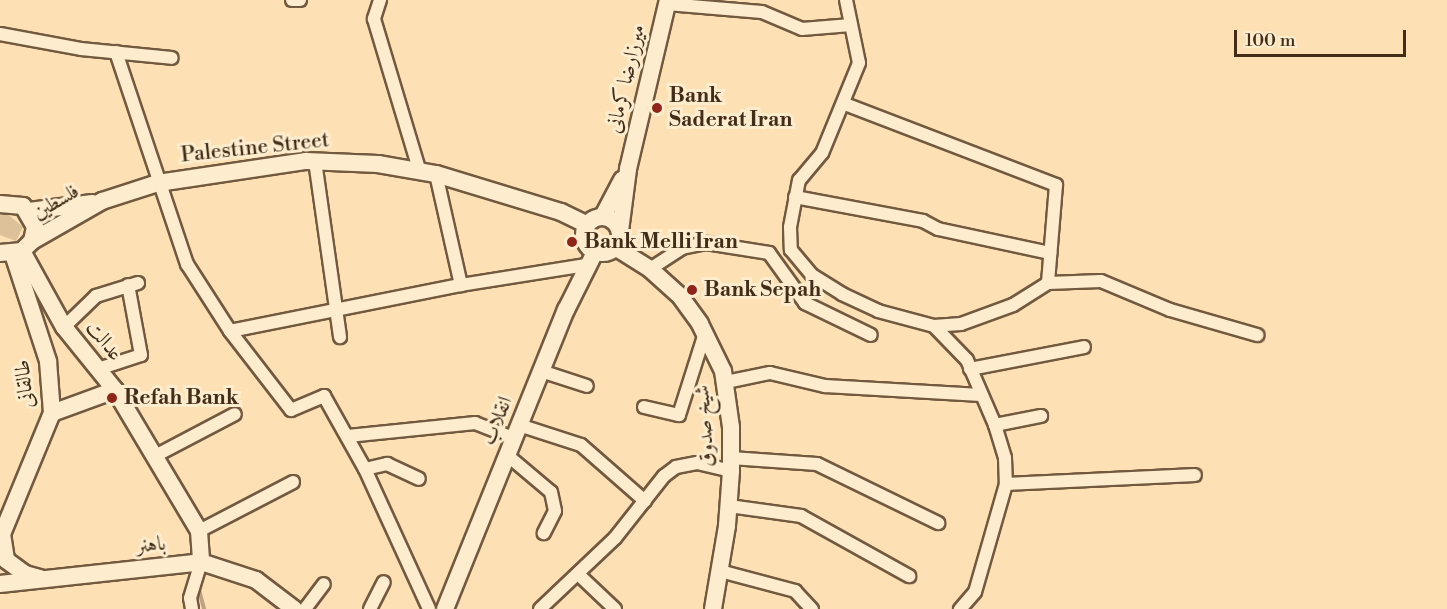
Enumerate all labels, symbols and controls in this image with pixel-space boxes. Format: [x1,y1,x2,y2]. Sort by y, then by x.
scale bar [1237,18,1410,56]
street label: میرزارضا کرمانی [601,22,651,136]
text: 100 m [1245,29,1296,52]
place label: Bank Saderat Iran [669,83,792,133]
marker: Bank Saderat Iran [650,101,664,115]
street label: Palestine Street [180,128,330,168]
street label: فلسطین [28,179,84,225]
place label: Bank Melli Iran [584,229,738,255]
marker: Bank Melli Iran [565,235,579,249]
place label: Bank Sepah [704,277,821,303]
marker: Bank Sepah [685,283,699,297]
street label: عدالت [80,316,128,366]
street label: طالقانی [10,359,40,409]
street label: شیخ صدوق [690,384,720,468]
place label: Refah Bank [124,385,239,411]
marker: Refah Bank [105,391,119,405]
street label: انقلاب [476,393,518,449]
street label: باهنر [135,531,167,559]

